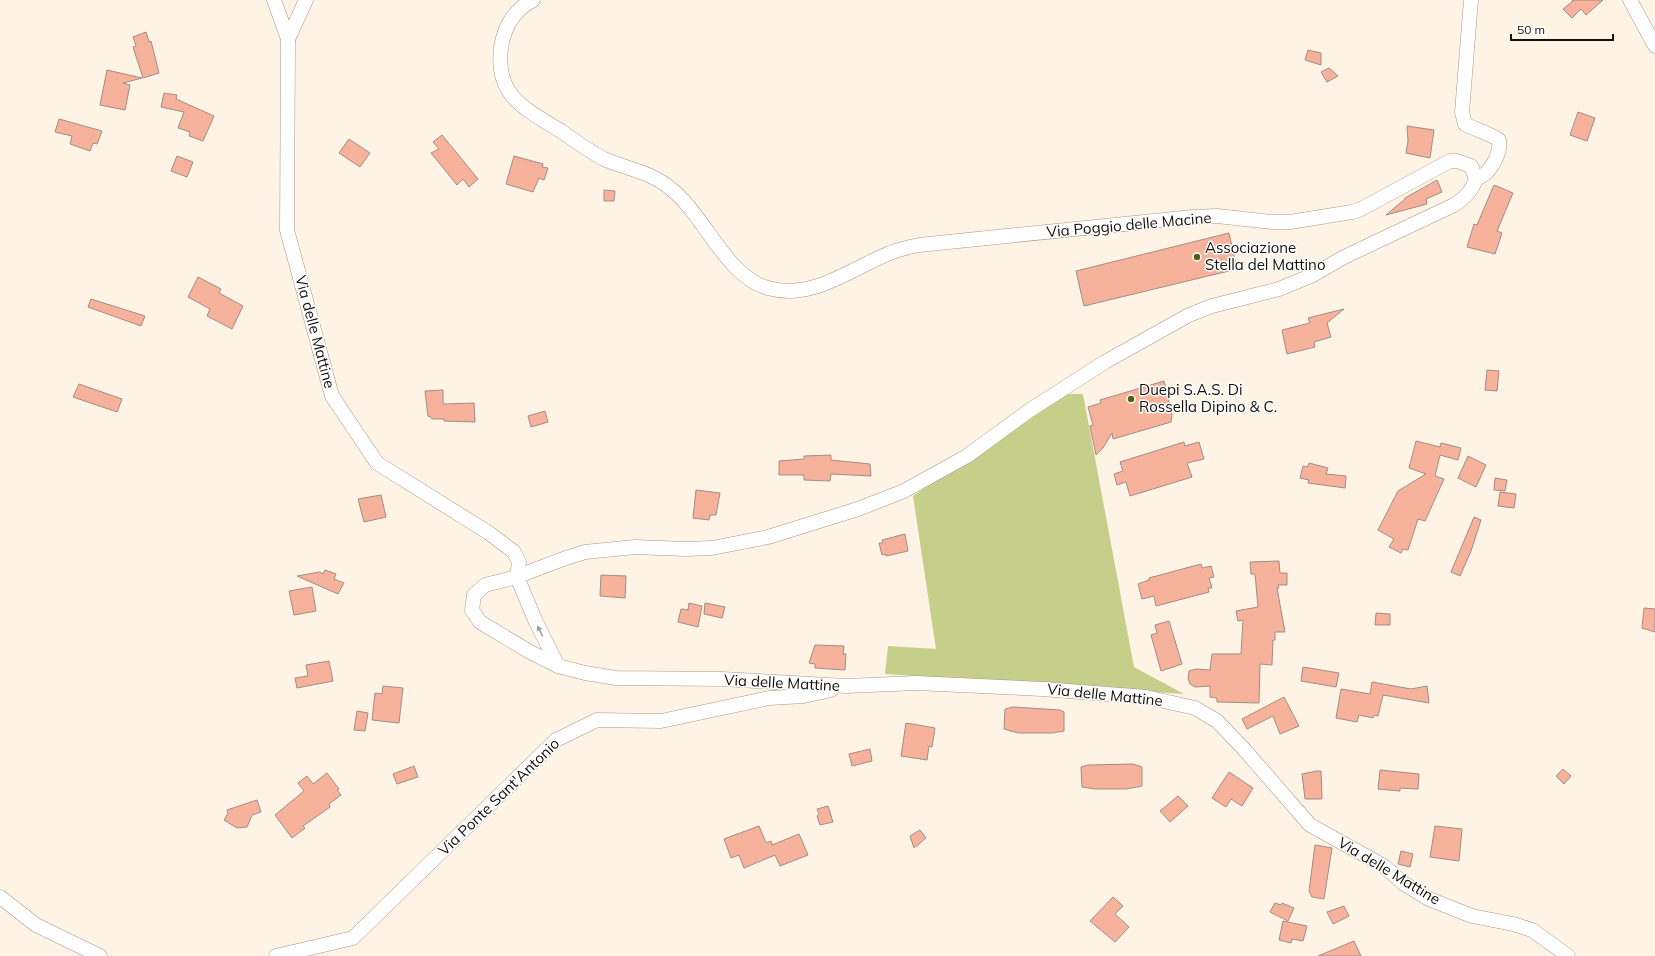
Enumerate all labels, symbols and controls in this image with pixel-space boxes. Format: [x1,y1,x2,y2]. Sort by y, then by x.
scale bar [1511,16,1613,42]
text: 50 m [1517,22,1545,37]
street label: Via Poggio delle Macine [1046,208,1212,241]
place label: Associazione Stella del Mattino [1205,238,1325,274]
marker: Associazione Stella del Mattino [1192,252,1202,262]
street label: Via delle Mattine [291,273,340,390]
place label: Duepi S.A.S. Di Rossella Dipino & C. [1139,380,1277,416]
marker: Duepi S.A.S. Di Rossella Dipino & C. [1126,394,1136,404]
one-way arrow [537,625,544,637]
street label: Via delle Mattine [724,670,840,695]
street label: Via delle Mattine [1046,679,1164,710]
street label: Via Ponte Sant'Antonio [434,734,563,859]
street label: Via delle Mattine [1335,833,1444,909]

